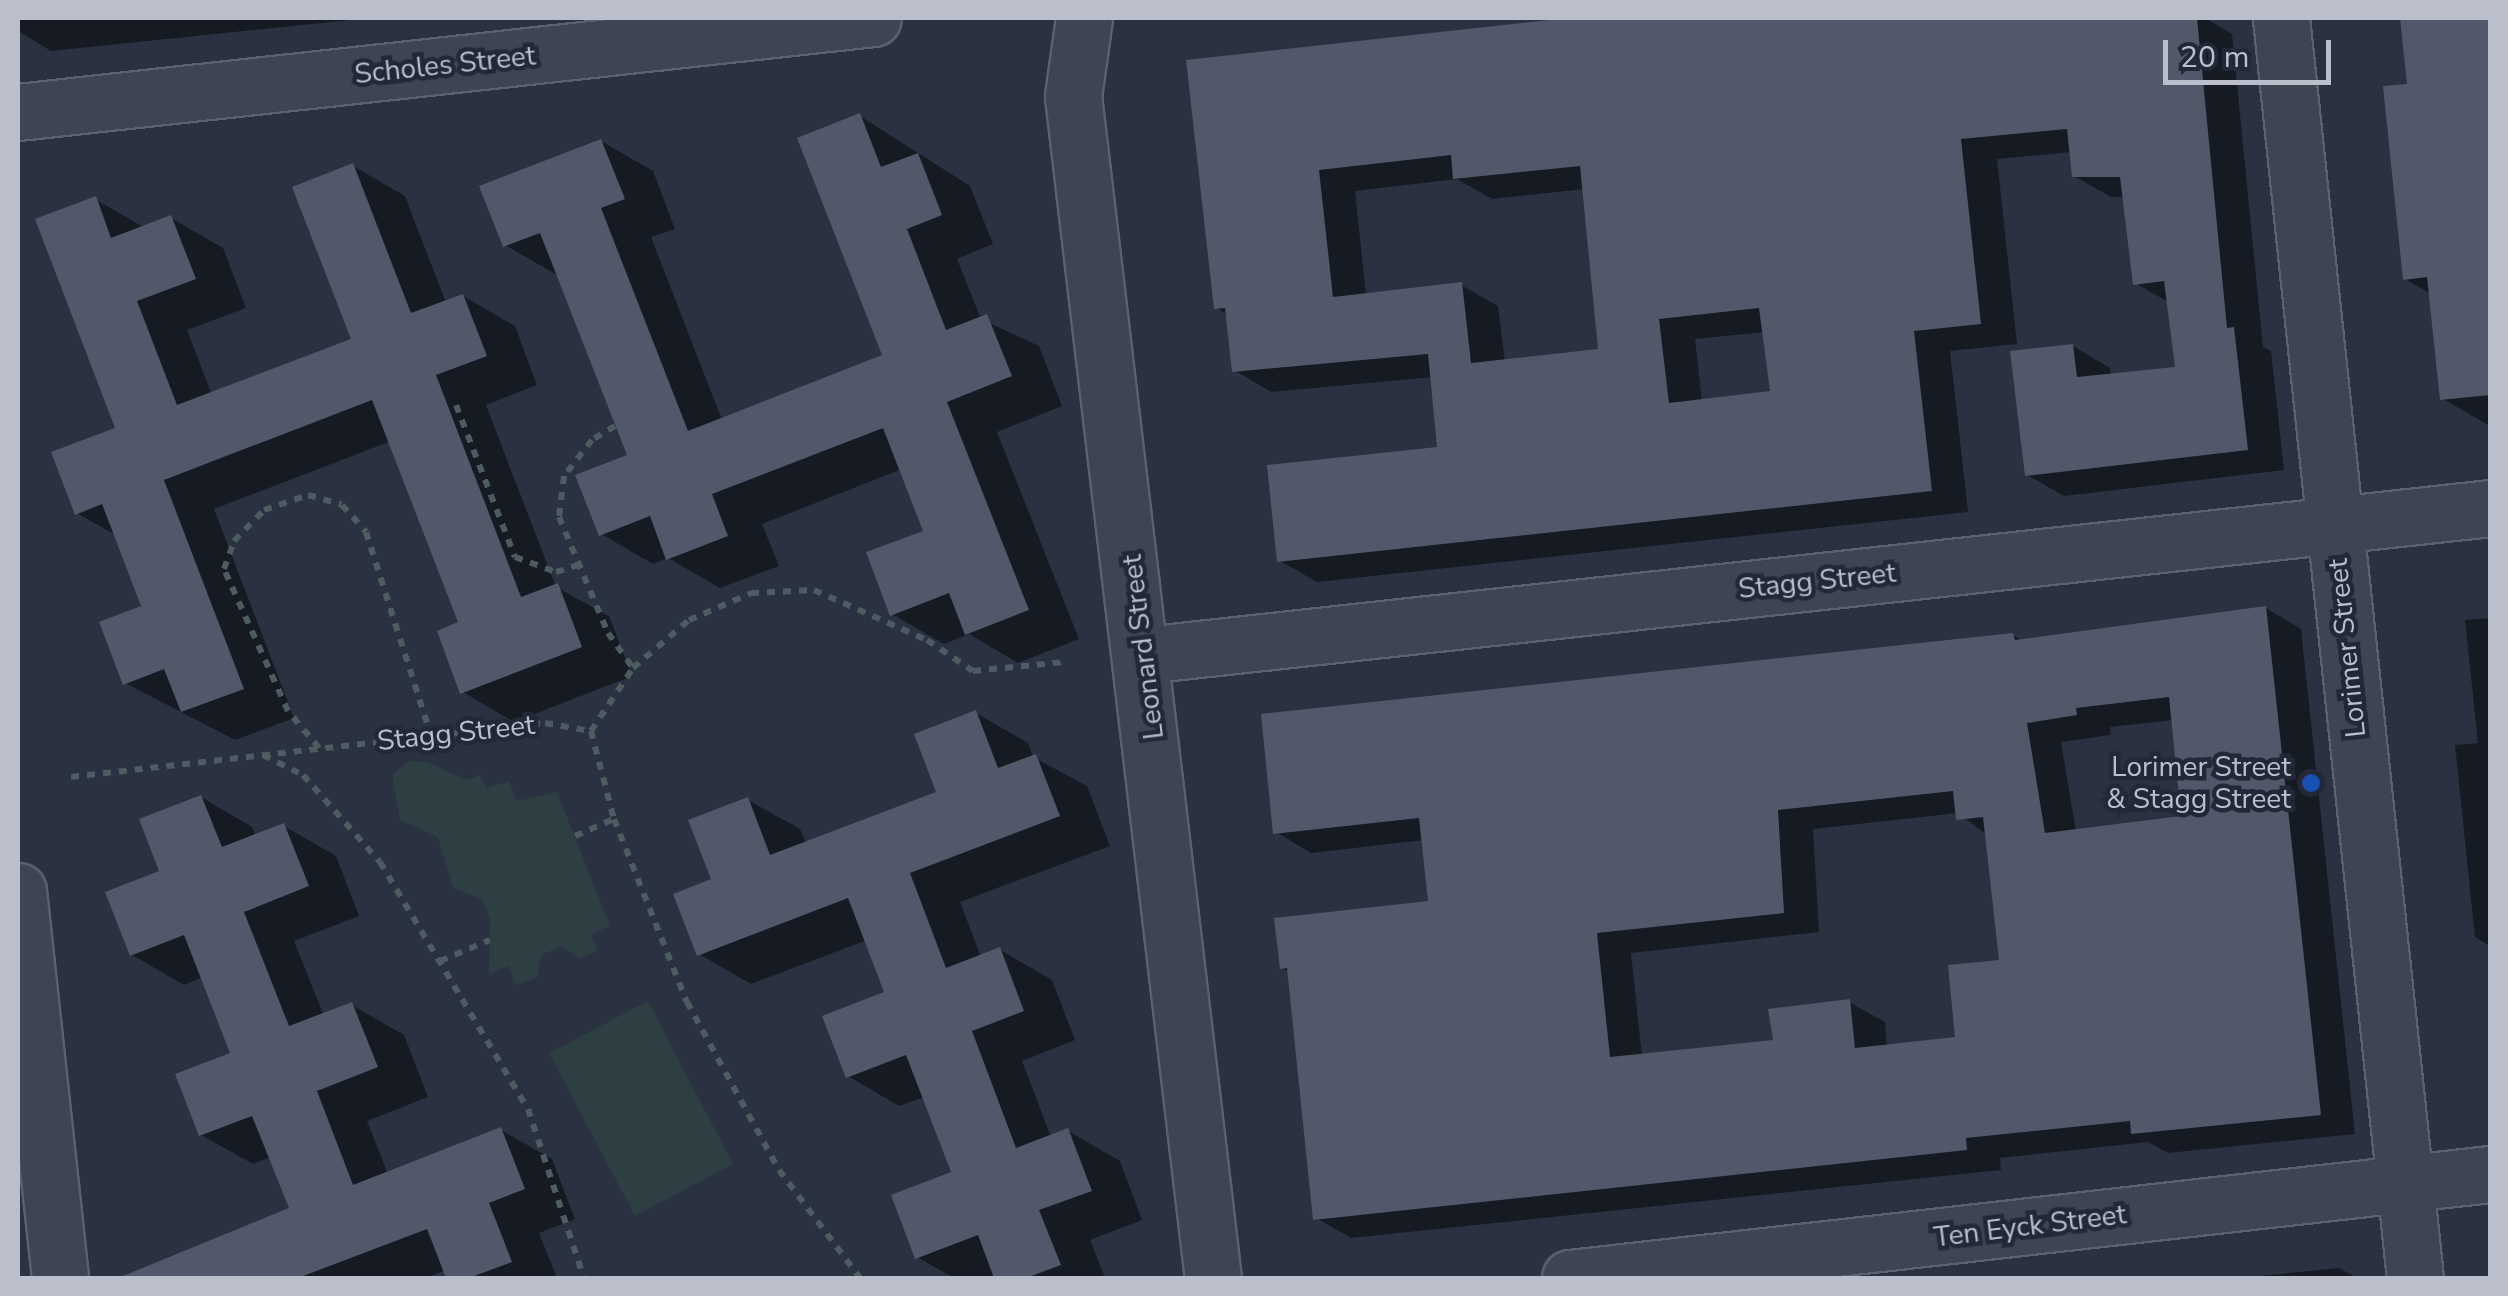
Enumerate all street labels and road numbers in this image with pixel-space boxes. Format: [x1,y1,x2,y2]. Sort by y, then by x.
street label: Scholes Street [353,39,537,91]
street label: Leonard Street [1115,553,1171,741]
street label: Stagg Street [1737,556,1897,606]
street label: Lorimer Street [2321,557,2373,739]
street label: Stagg Street [376,708,536,758]
street label: Ten Eyck Street [1932,1198,2128,1254]

